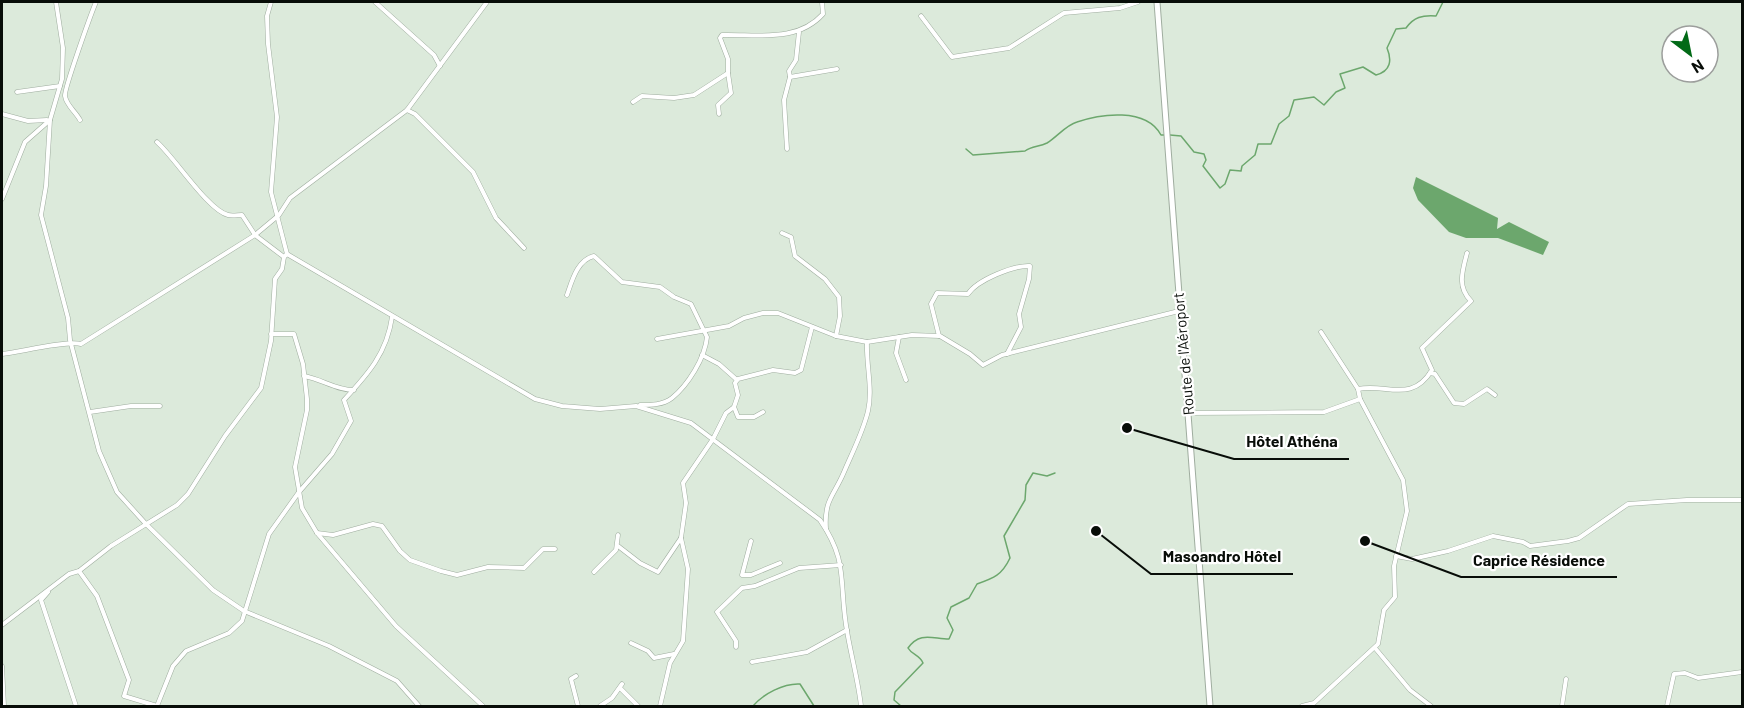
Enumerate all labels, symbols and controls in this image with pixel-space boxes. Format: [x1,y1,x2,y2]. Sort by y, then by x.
north arrow [1660,24,1720,84]
text: N [1689,56,1708,78]
street label: Route de l'Aéroport [1169,292,1197,416]
callout: Hôtel Athéna [1234,425,1349,459]
text: Hôtel Athéna [1246,431,1338,450]
callout: Masoandro Hôtel [1151,540,1293,574]
callout: Caprice Résidence [1461,543,1617,577]
text: Masoandro Hôtel [1163,546,1281,565]
text: Caprice Résidence [1473,550,1605,569]

